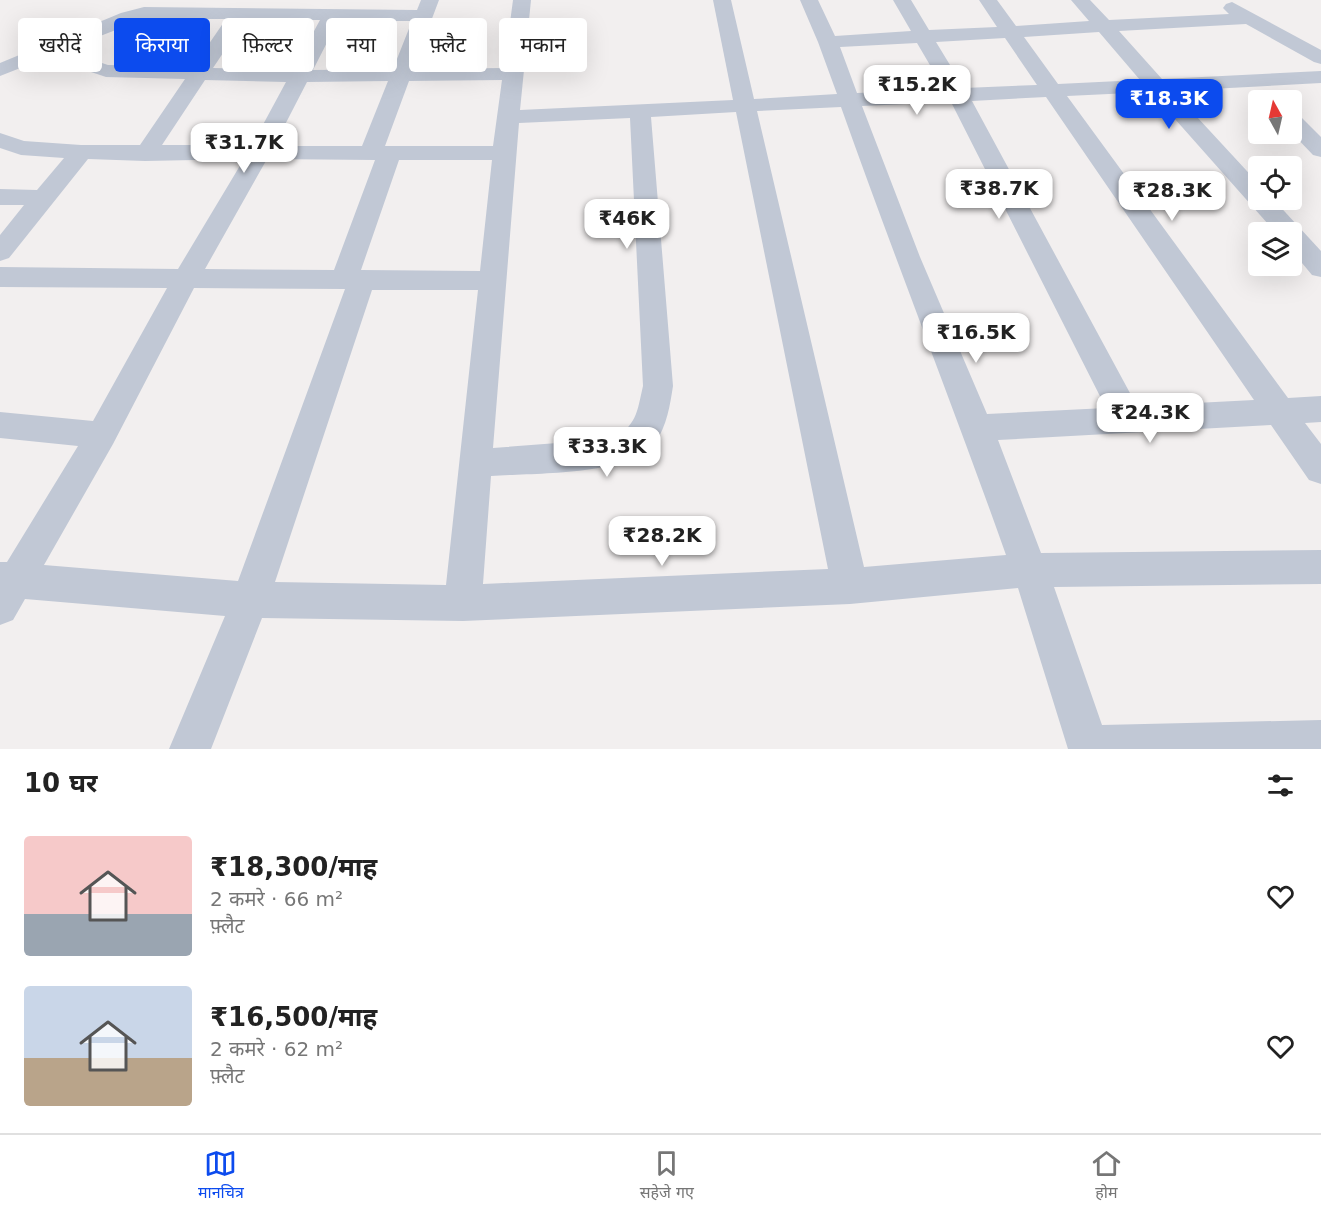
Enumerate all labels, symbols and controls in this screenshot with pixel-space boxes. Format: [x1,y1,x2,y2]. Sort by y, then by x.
chip: खरीदें [18,18,102,72]
chip: किराया [114,18,210,72]
chip: फ़िल्टर [222,18,314,72]
chip: नया [326,18,397,72]
chip: फ़्लैट [409,18,487,72]
chip: मकान [499,18,587,72]
pin: ₹15.2K [868,65,966,116]
text: ₹15.2K [878,72,956,96]
pin: ₹18.3K [1120,79,1218,130]
text: ₹18.3K [1130,86,1208,110]
north arrow [1248,90,1302,144]
map controls [1248,90,1302,276]
pin: ₹31.7K [195,123,293,174]
text: ₹31.7K [205,130,283,154]
button: locate [1248,156,1302,210]
pin: ₹38.7K [950,169,1048,220]
pin: ₹28.3K [1123,171,1221,222]
text: ₹38.7K [960,176,1038,200]
text: ₹28.3K [1133,178,1211,202]
pin: ₹46K [591,199,663,250]
text: ₹46K [598,206,656,230]
button: layers [1248,222,1302,276]
pin: ₹16.5K [927,313,1025,364]
text: ₹16.5K [937,320,1015,344]
pin: ₹24.3K [1101,393,1199,444]
text: ₹24.3K [1111,400,1189,424]
pin: ₹33.3K [558,427,656,478]
text: ₹33.3K [568,434,646,458]
pin: ₹28.2K [613,516,711,567]
text: ₹28.2K [623,523,701,547]
text: 10 घर [24,768,98,798]
icon: filters [1264,769,1297,802]
text: ₹18,300/माह [210,852,377,882]
icon: home [72,860,144,932]
icon: heart [1264,880,1297,913]
text: 2 कमरे · 66 m² [210,887,343,911]
text: फ़्लैट [210,914,245,938]
text: ₹16,500/माह [210,1002,377,1032]
icon: home [72,1010,144,1082]
icon: heart [1264,1030,1297,1063]
text: 2 कमरे · 62 m² [210,1037,343,1061]
text: फ़्लैट [210,1064,245,1088]
tab: मानचित्र [198,1147,244,1205]
tab: सहेजे गए [640,1147,694,1205]
tab: होम [1090,1147,1123,1205]

